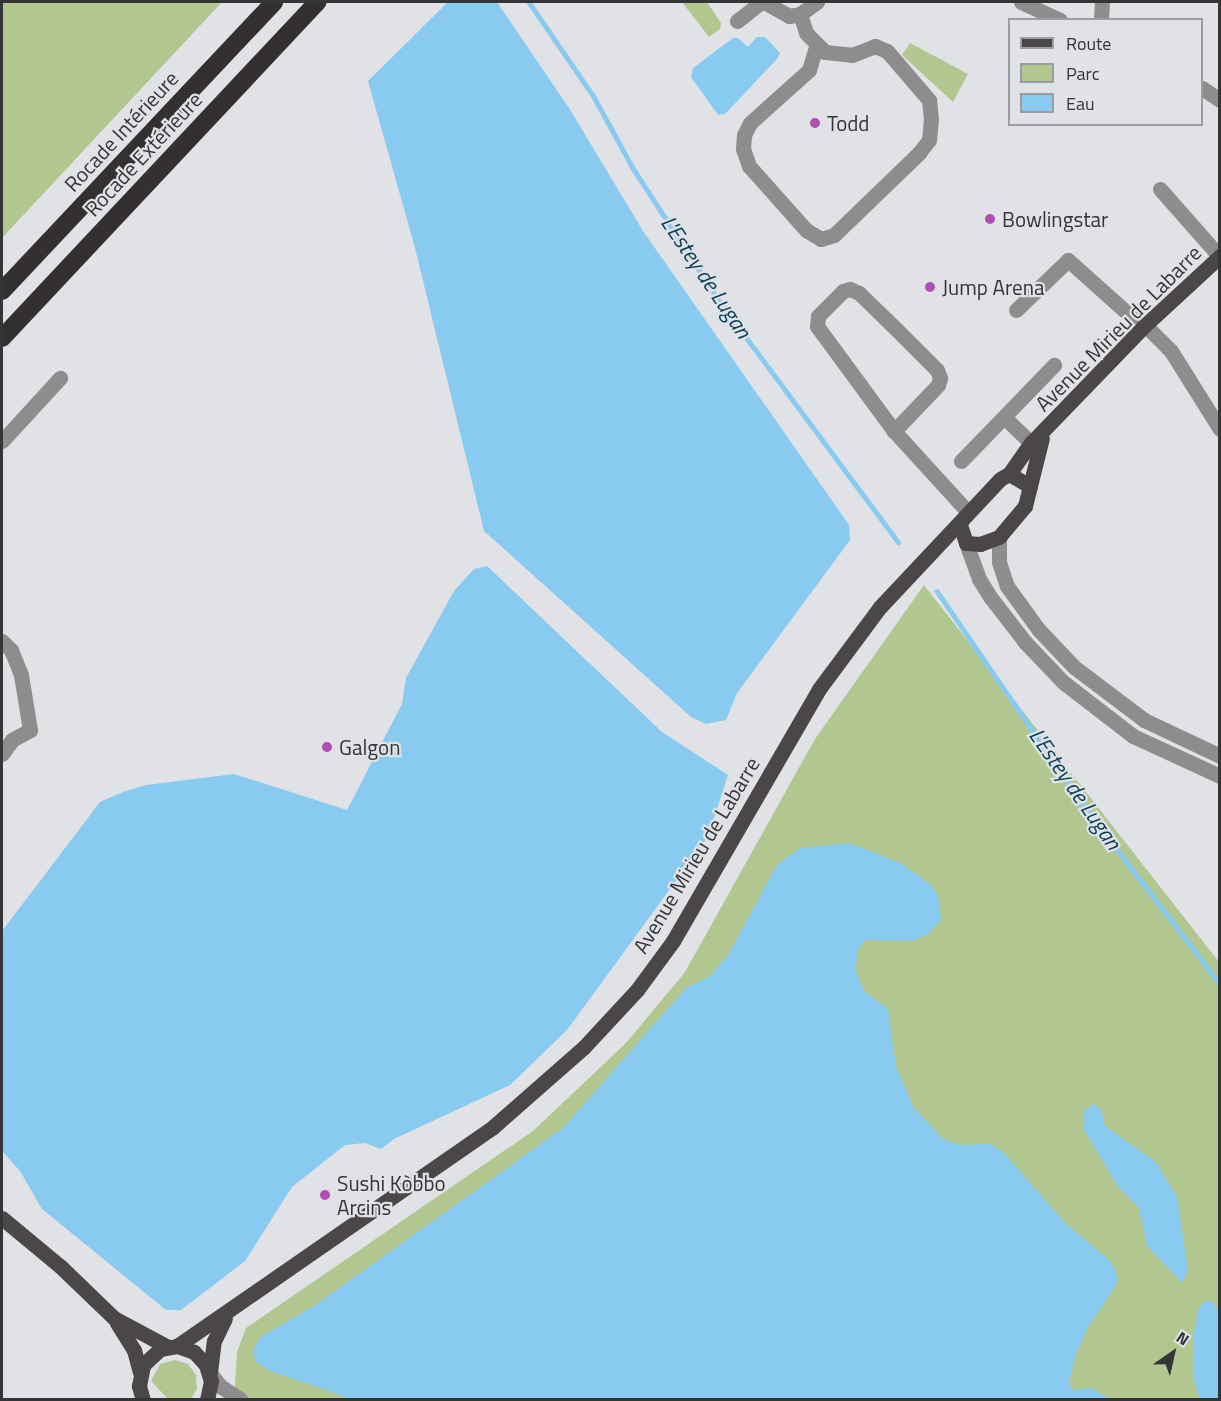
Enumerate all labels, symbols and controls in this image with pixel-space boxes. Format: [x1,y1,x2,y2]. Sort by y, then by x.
legend [1008,18,1203,126]
text: Route [1066,30,1111,57]
text: Parc [1066,60,1100,87]
street label: Rocade Intérieure [59,66,183,196]
street label: Rocade Extérieure [79,87,207,221]
text: Eau [1066,90,1095,117]
place label: Todd [827,110,869,136]
marker: Todd [808,116,822,130]
place label: Bowlingstar [1002,206,1108,232]
water label: L'Estey de Lugan [655,211,757,343]
marker: Bowlingstar [983,212,997,226]
street label: Avenue Mirieu de Labarre [1030,240,1206,416]
place label: Jump Arena [942,274,1044,300]
marker: Jump Arena [923,280,937,294]
water label: L'Estey de Lugan [1023,723,1127,855]
place label: Galgon [339,734,400,760]
marker: Galgon [320,740,334,754]
street label: Avenue Mirieu de Labarre [627,752,765,958]
place label: Sushi Kòbbo Arcins [337,1170,446,1220]
marker: Sushi Kòbbo Arcins [318,1188,332,1202]
north arrow [1143,1323,1203,1383]
text: N [1172,1325,1194,1351]

